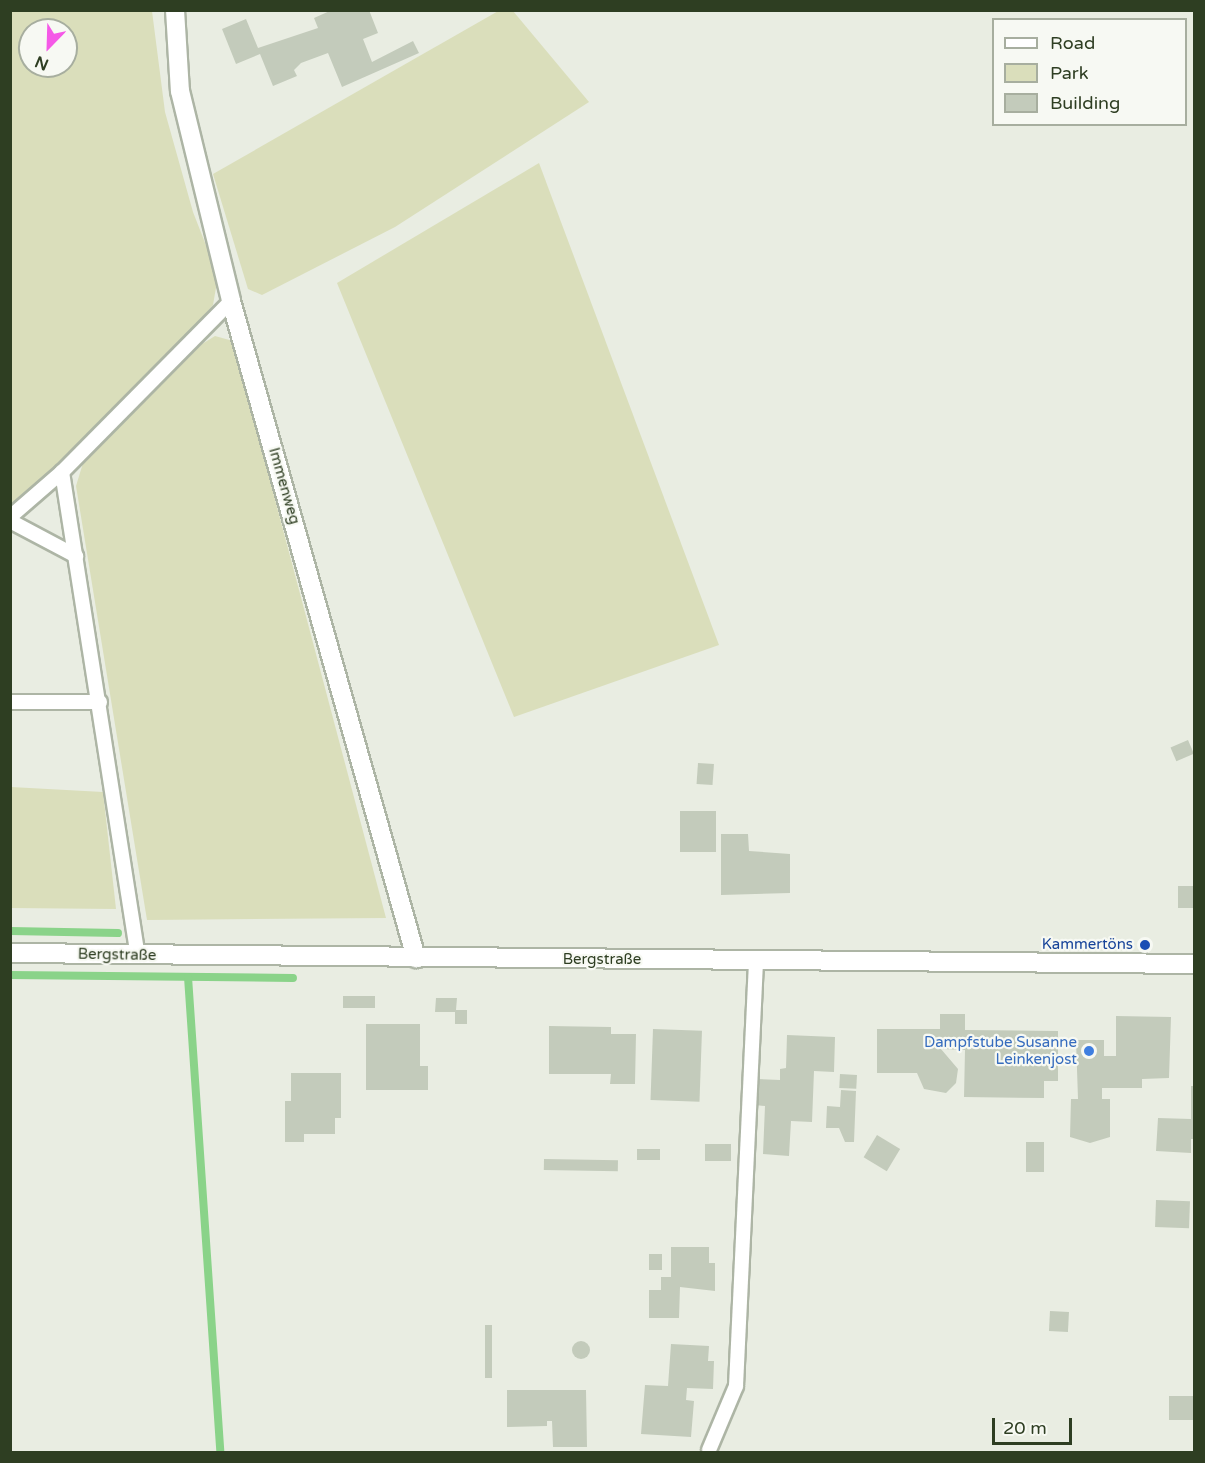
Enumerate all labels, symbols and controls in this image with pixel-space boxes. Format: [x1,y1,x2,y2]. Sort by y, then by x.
north arrow [18,18,78,78]
legend [992,18,1187,126]
text: Road [1050,32,1095,54]
text: N [32,51,52,74]
text: Park [1050,62,1088,84]
text: Building [1050,92,1120,114]
street label: Immenweg [264,446,304,526]
place label: Kammertöns [1042,936,1133,954]
marker: Kammertöns [1138,938,1152,952]
street label: Bergstraße [78,945,156,965]
street label: Bergstraße [563,951,641,969]
place label: Dampfstube Susanne Leinkenjost [924,1033,1077,1068]
marker: Dampfstube Susanne Leinkenjost [1082,1044,1096,1058]
scale bar [995,1406,1074,1444]
text: 20 m [1003,1417,1047,1439]

